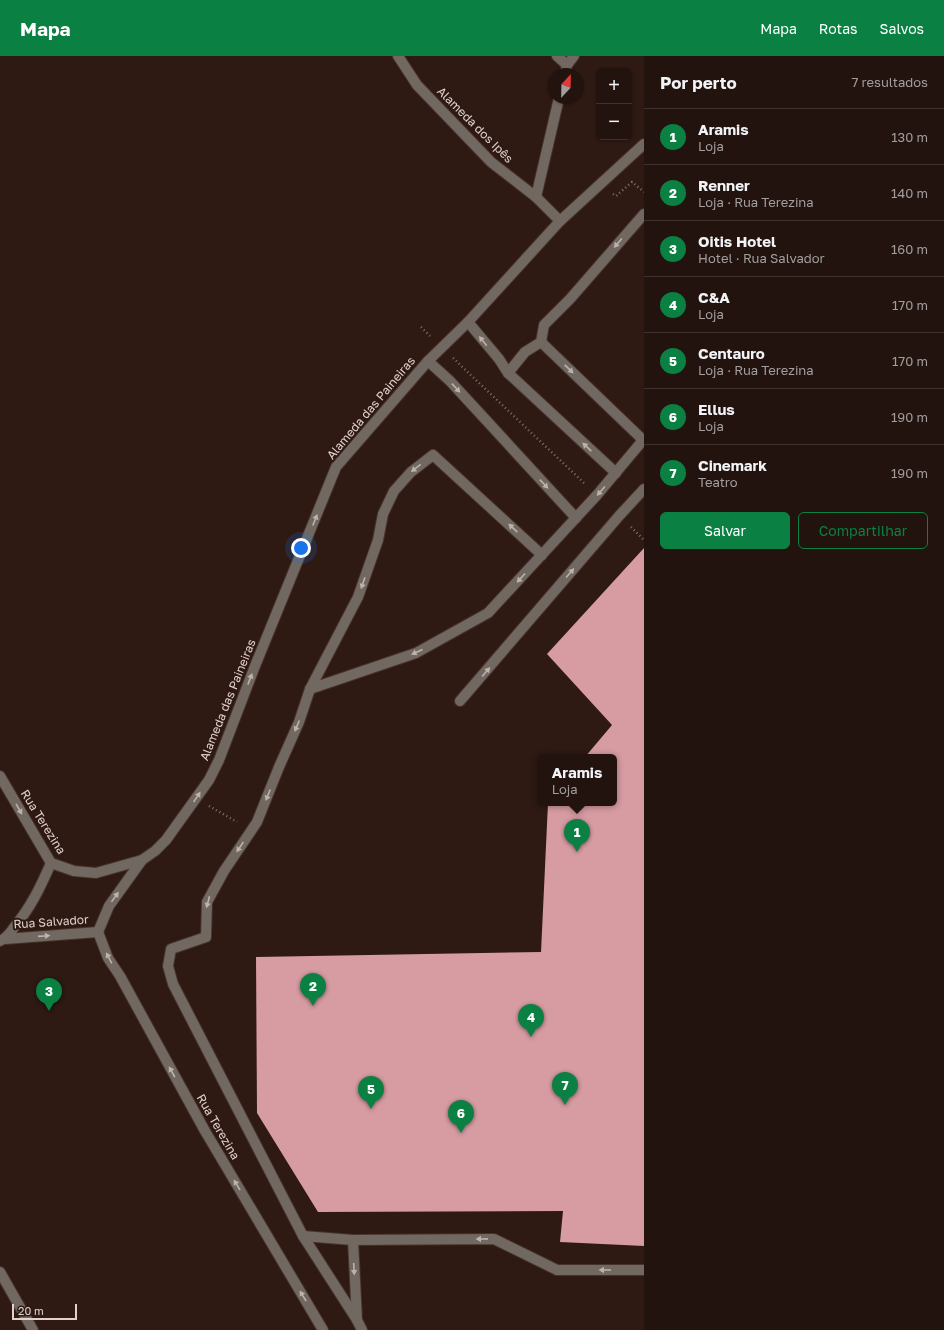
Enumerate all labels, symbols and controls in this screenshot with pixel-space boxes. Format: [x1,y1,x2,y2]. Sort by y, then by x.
text: Mapa [20,17,71,40]
text: Mapa [760,20,797,37]
text: Rotas [819,20,858,37]
text: Salvos [880,20,924,37]
north arrow [548,68,584,104]
map controls [596,68,632,140]
button: + [596,68,632,104]
text: Por perto [660,72,737,93]
text: 7 resultados [851,74,928,90]
street label: Alameda dos Ipês [434,83,517,166]
button: − [596,104,632,140]
text: Aramis [698,120,749,138]
text: 1 [670,129,676,145]
text: 130 m [891,129,928,145]
text: Loja [698,138,724,154]
text: Renner [698,176,750,194]
text: 2 [669,185,677,201]
text: 140 m [891,185,928,201]
text: Loja · Rua Terezina [698,194,814,210]
text: Oitis Hotel [698,232,776,250]
one-way arrow [613,238,622,249]
text: 3 [669,241,677,257]
text: 160 m [891,241,928,257]
text: Hotel · Rua Salvador [698,250,825,266]
text: C&A [698,288,730,306]
text: 4 [669,297,677,313]
text: 170 m [892,297,928,313]
text: Loja [698,306,724,322]
one-way arrow [479,335,488,346]
text: Centauro [698,344,765,362]
street label: Alameda das Paineiras [323,353,418,462]
text: 5 [669,353,677,369]
text: 170 m [892,353,928,369]
text: Loja · Rua Terezina [698,362,814,378]
one-way arrow [564,364,574,374]
one-way arrow [451,383,461,393]
text: Ellus [698,400,735,418]
text: 6 [669,409,677,425]
text: 190 m [891,409,928,425]
text: Loja [698,418,724,434]
one-way arrow [582,442,592,452]
text: Cinemark [698,456,767,474]
one-way arrow [411,463,422,472]
text: 7 [669,465,677,481]
text: 190 m [891,465,928,481]
text: Teatro [698,474,738,490]
one-way arrow [540,478,549,489]
one-way arrow [597,485,606,496]
button: Salvar [660,512,790,549]
button: Compartilhar [798,512,928,549]
one-way arrow [312,514,318,525]
one-way arrow [509,524,518,533]
your location [291,538,311,558]
one-way arrow [565,568,575,578]
one-way arrow [517,573,526,582]
one-way arrow [360,577,366,589]
street label: Alameda das Paineiras [196,637,259,763]
one-way arrow [410,650,422,656]
one-way arrow [481,666,490,677]
one-way arrow [248,673,254,685]
one-way arrow [294,720,300,731]
popup [537,754,617,806]
text: Aramis [552,763,602,781]
text: Loja [552,781,578,797]
street label: Rua Terezina [18,787,69,857]
one-way arrow [264,789,270,801]
one-way arrow [193,792,201,803]
one-way arrow [16,804,23,815]
pin: 1 [564,819,590,852]
one-way arrow [237,841,244,852]
one-way arrow [111,892,120,903]
one-way arrow [205,896,211,909]
street label: Rua Salvador [13,911,89,932]
one-way arrow [38,933,51,939]
one-way arrow [106,953,112,964]
pin: 2 [300,973,326,1006]
pin: 3 [36,978,62,1011]
pin: 4 [518,1004,544,1037]
one-way arrow [169,1066,176,1078]
pin: 7 [552,1072,578,1105]
pin: 5 [358,1076,384,1109]
street label: Rua Terezina [194,1091,243,1162]
pin: 6 [448,1100,474,1133]
one-way arrow [234,1179,241,1191]
one-way arrow [475,1236,488,1242]
one-way arrow [351,1263,358,1275]
one-way arrow [598,1267,611,1273]
one-way arrow [300,1290,307,1302]
scale bar [12,1302,77,1321]
text: 20 m [18,1304,44,1317]

